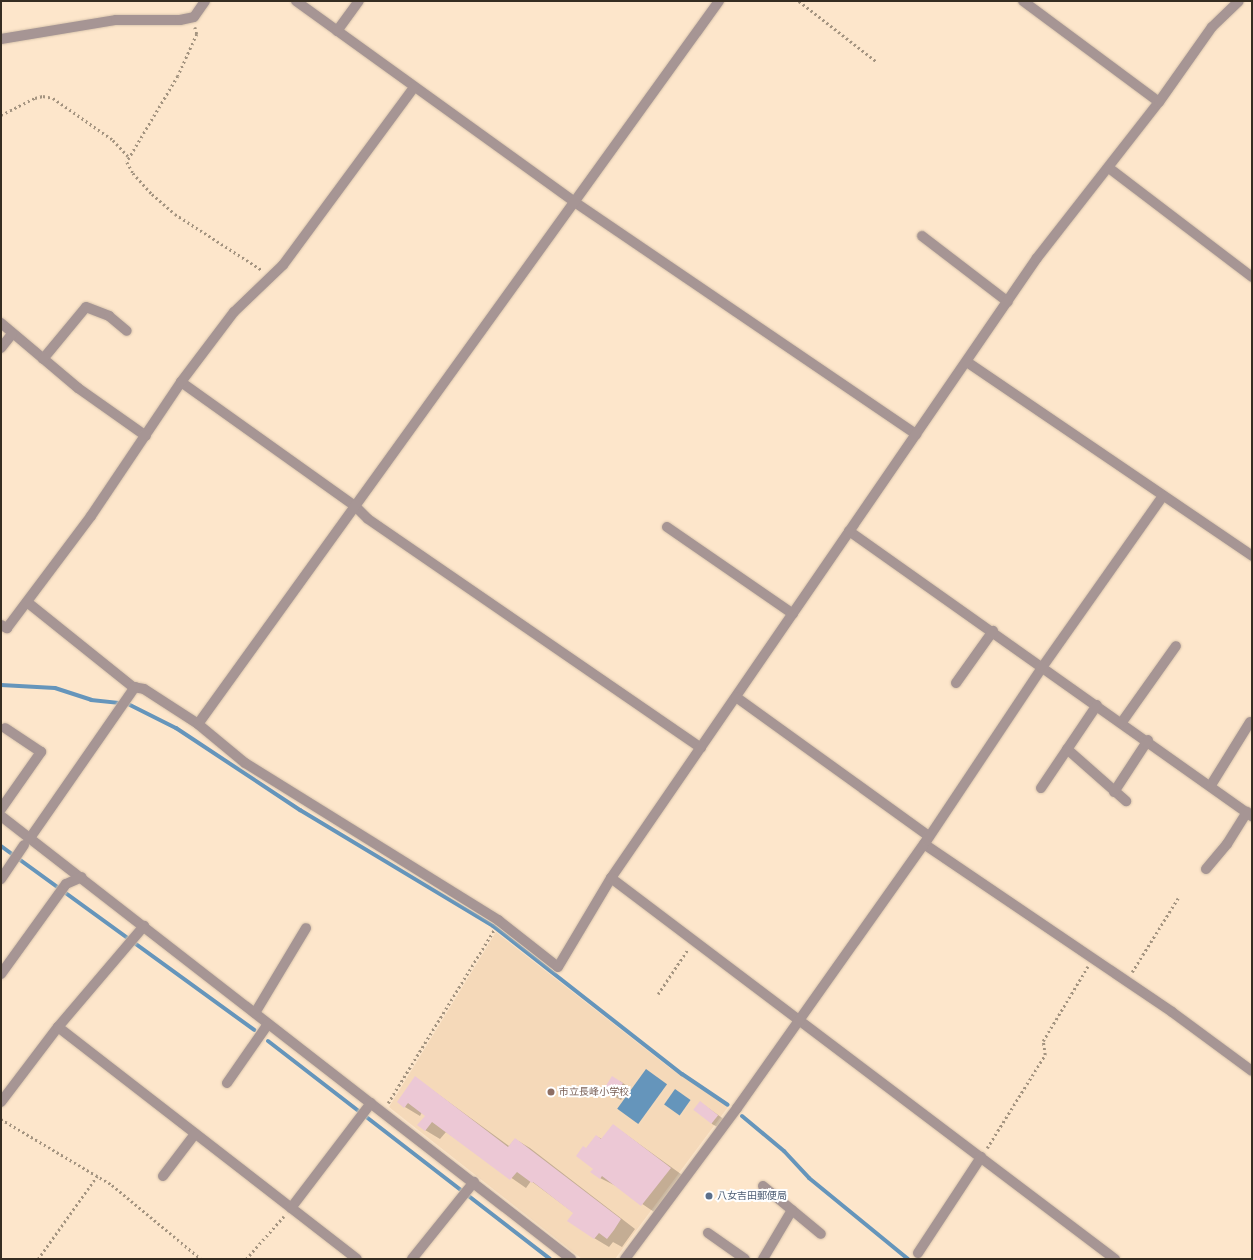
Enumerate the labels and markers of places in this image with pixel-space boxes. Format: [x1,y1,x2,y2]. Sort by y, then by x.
place label: 市立長峰小学校 [559,1086,629,1098]
marker: 市立長峰小学校 [546,1087,556,1097]
place label: 八女吉田郵便局 [717,1190,787,1202]
marker: 八女吉田郵便局 [704,1191,714,1201]

